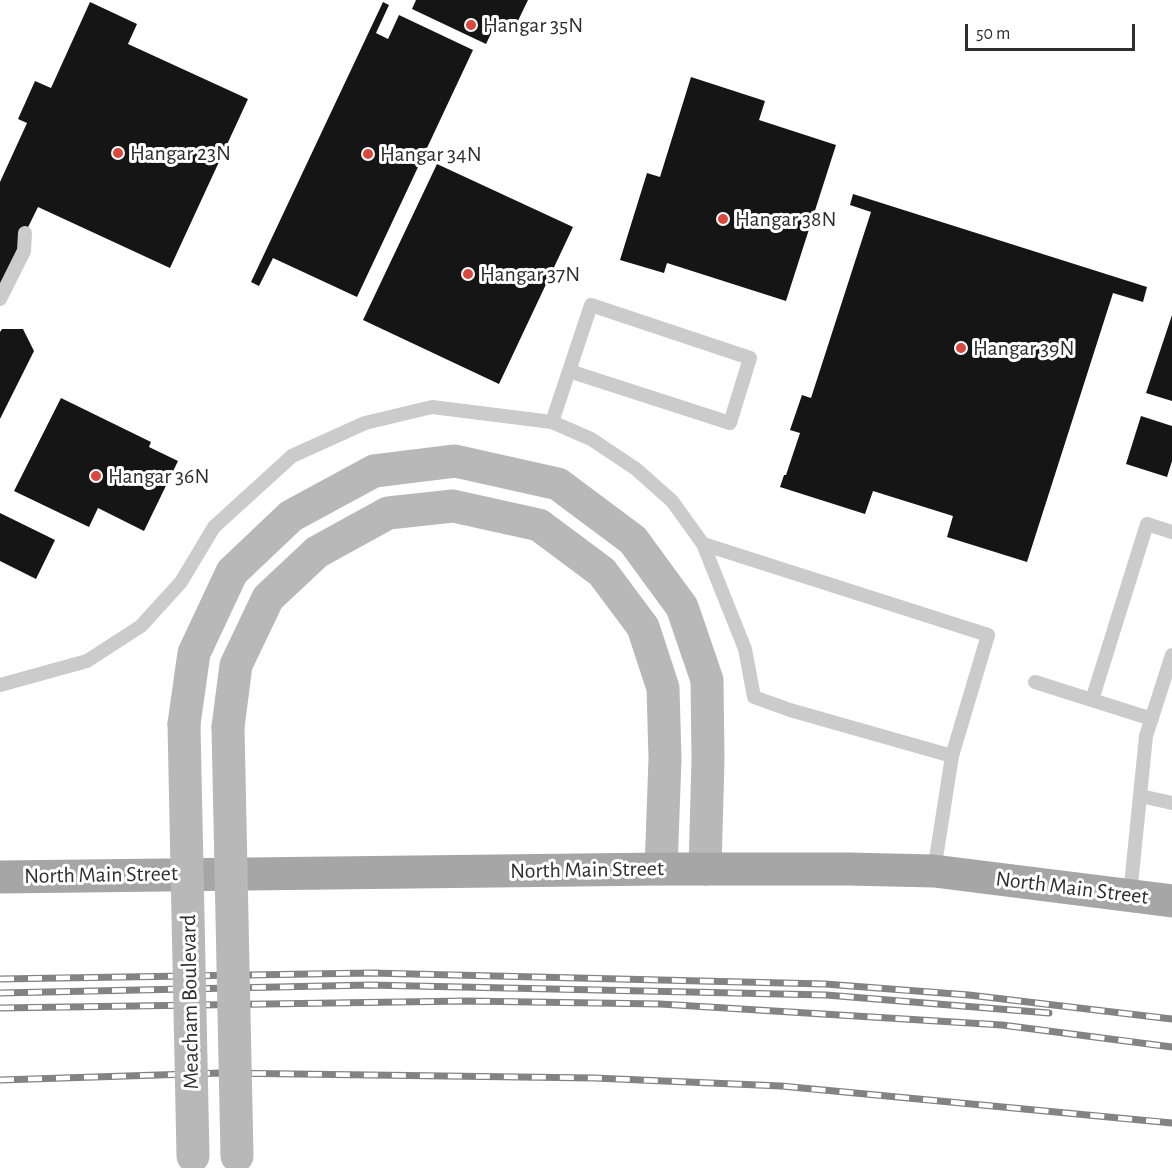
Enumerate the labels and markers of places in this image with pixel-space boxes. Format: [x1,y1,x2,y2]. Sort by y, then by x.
place label: Hangar 35N [483,12,583,38]
marker: Hangar 35N [464,18,478,32]
place label: Hangar 23N [130,140,231,166]
place label: Hangar 34N [380,141,482,167]
marker: Hangar 23N [111,146,125,160]
marker: Hangar 34N [361,147,375,161]
place label: Hangar 38N [735,206,837,232]
marker: Hangar 38N [716,212,730,226]
place label: Hangar 37N [480,261,580,287]
marker: Hangar 37N [461,267,475,281]
place label: Hangar 39N [973,335,1074,361]
marker: Hangar 39N [954,341,968,355]
place label: Hangar 36N [108,463,209,489]
marker: Hangar 36N [89,469,103,483]

